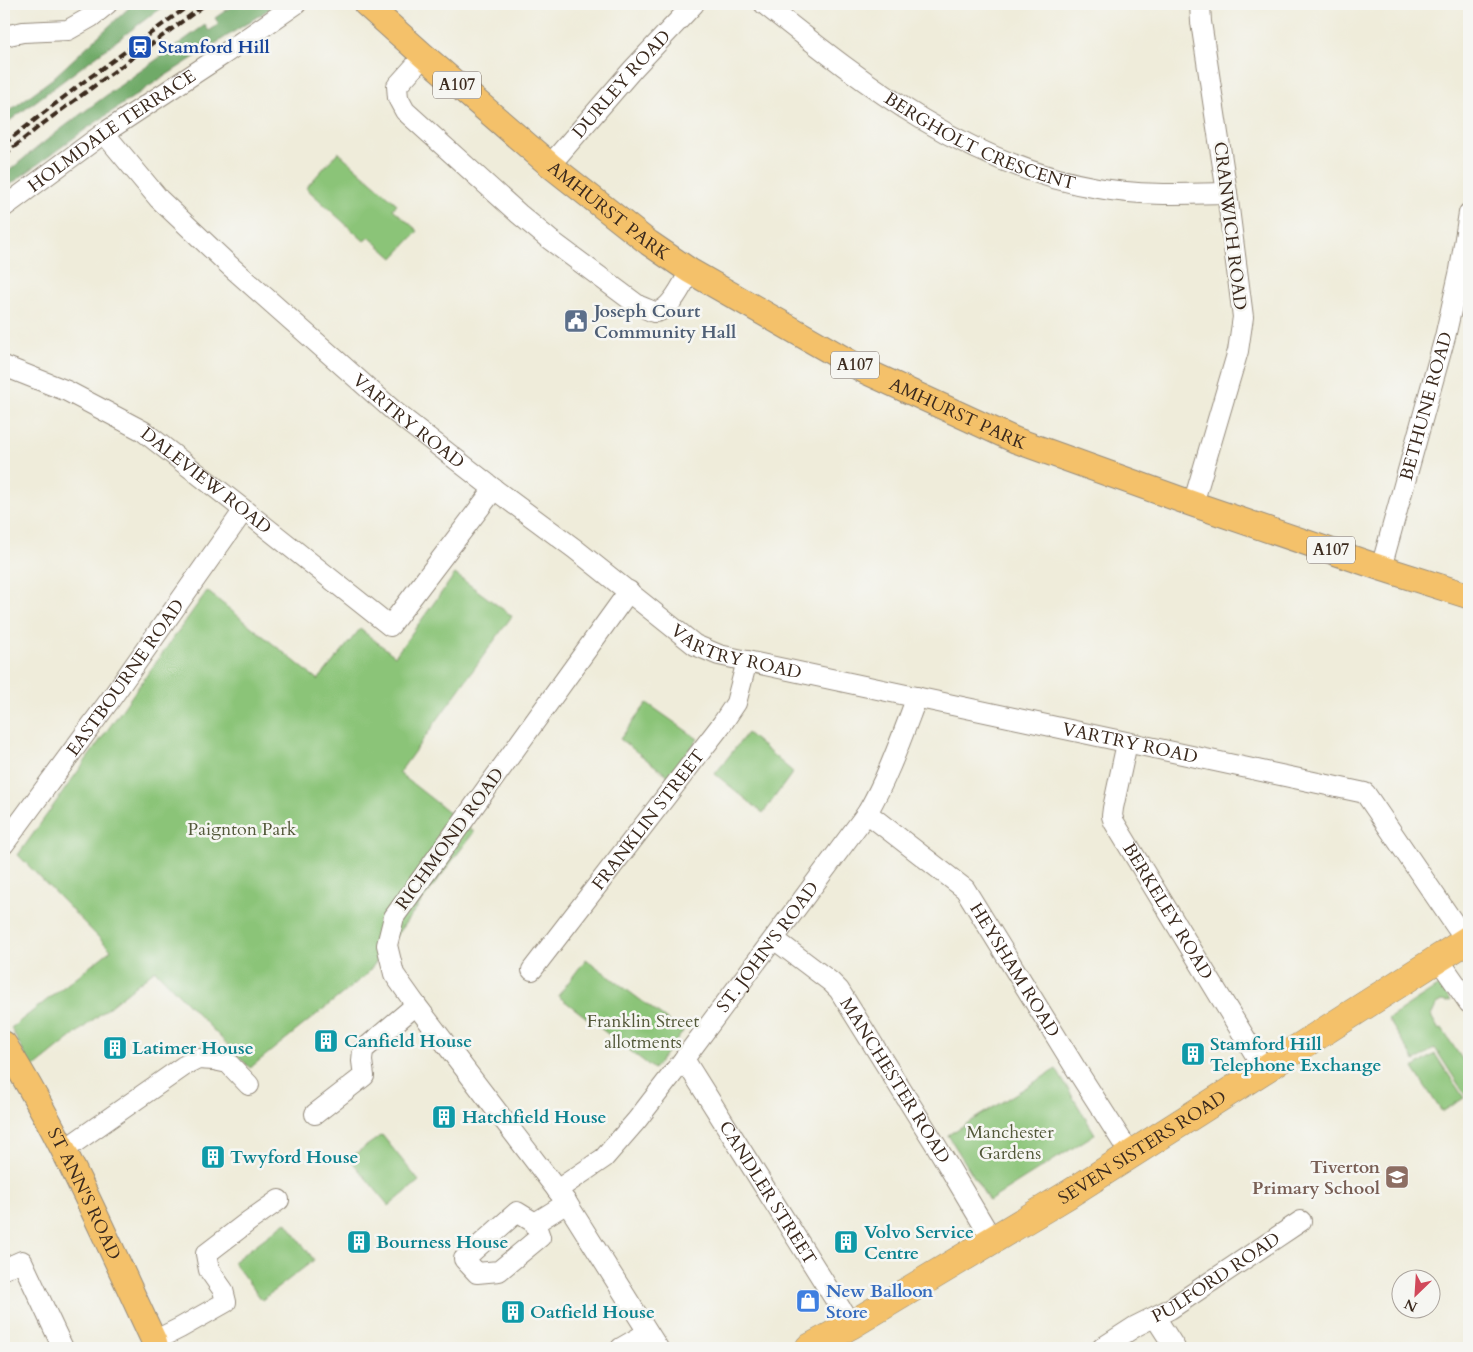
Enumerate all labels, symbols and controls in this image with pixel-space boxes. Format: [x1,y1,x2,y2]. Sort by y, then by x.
street label: DURLEY ROAD [566,24,676,144]
station icon: Stamford Hill [127,34,153,60]
place label: Stamford Hill [158,35,270,60]
street label: HOLMDALE TERRACE [22,63,201,198]
road number: A107 [433,72,481,98]
street label: BERGHOLT CRESCENT [879,86,1078,196]
street label: CRANWICH ROAD [1207,140,1253,312]
street label: AMHURST PARK [542,155,675,266]
place label: Joseph Court Community Hall [591,299,736,345]
public building icon: Joseph Court Community Hall [563,308,589,334]
street label: BETHUNE ROAD [1393,329,1458,483]
road number: A107 [831,352,879,378]
street label: VARTRY ROAD [347,368,470,474]
street label: AMHURST PARK [885,371,1030,456]
street label: DALEVIEW ROAD [136,421,277,540]
road number: A107 [1307,536,1355,564]
street label: EASTBOURNE ROAD [60,594,190,761]
street label: VARTRY ROAD [666,618,804,685]
street label: VARTRY ROAD [1060,716,1200,769]
street label: FRANKLIN STREET [586,744,711,895]
street label: RICHMOND ROAD [390,763,510,915]
park label: Paignton Park [188,817,297,842]
street label: BERKELEY ROAD [1117,838,1219,984]
street label: ST. JOHN'S ROAD [711,876,824,1017]
street label: HEYSHAM ROAD [964,898,1066,1042]
street label: MANCHESTER ROAD [834,992,956,1168]
park label: Franklin Street allotments [587,1009,700,1055]
building icon: Canfield House [313,1028,339,1054]
place label: Canfield House [344,1029,472,1054]
place label: Stamford Hill Telephone Exchange [1210,1032,1382,1078]
building icon: Latimer House [102,1035,128,1061]
place label: Latimer House [132,1036,254,1061]
building icon: Stamford Hill Telephone Exchange [1180,1041,1206,1067]
street label: SEVEN SISTERS ROAD [1053,1084,1231,1210]
building icon: Hatchfield House [431,1104,457,1130]
place label: Hatchfield House [462,1105,607,1130]
street label: CANDLER STREET [713,1116,823,1270]
park label: Manchester Gardens [966,1120,1054,1166]
street label: ST ANN'S ROAD [42,1123,127,1264]
building icon: Twyford House [200,1144,226,1170]
place label: Twyford House [230,1145,359,1170]
place label: Tiverton Primary School [1252,1155,1380,1201]
school or university icon: Tiverton Primary School [1384,1164,1410,1190]
place label: Volvo Service Centre [864,1220,974,1266]
street label: PULFORD ROAD [1147,1226,1285,1329]
building icon: Bourness House [346,1229,372,1255]
building icon: Volvo Service Centre [833,1229,859,1255]
place label: Bourness House [376,1230,509,1255]
north arrow [1390,1270,1440,1320]
place label: New Balloon Store [826,1279,934,1325]
shop icon: New Balloon Store [795,1288,821,1314]
text: N [1401,1294,1420,1317]
building icon: Oatfield House [500,1299,526,1325]
place label: Oatfield House [530,1300,655,1325]

